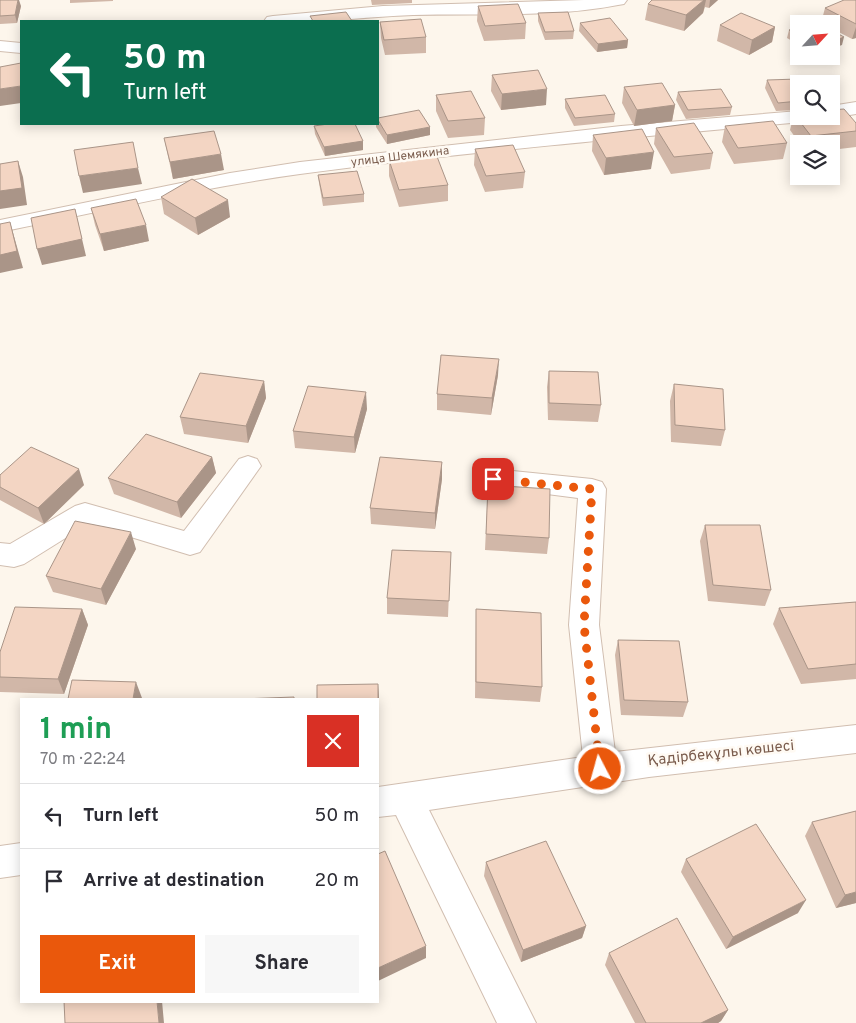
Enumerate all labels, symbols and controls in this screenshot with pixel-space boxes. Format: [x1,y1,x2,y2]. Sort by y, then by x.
north arrow [790,15,840,65]
map controls [790,15,840,185]
text: 50 m [123,37,207,81]
icon: left [40,40,105,105]
button: search [790,75,840,125]
text: Turn left [123,80,206,107]
button: layers [790,135,840,185]
street label: улица Шемякина [350,143,450,171]
pin [472,458,514,500]
icon: arrive [479,465,507,493]
text: 1 min [40,712,112,749]
button: close [307,715,359,767]
street label: Қадірбекұлы көшесі [647,737,795,771]
position arrow [573,742,625,794]
text: 70 m · 22:24 [40,750,126,770]
icon: left [40,802,68,830]
text: Turn left [83,804,159,828]
text: 50 m [314,804,359,828]
icon: arrive [40,867,68,895]
text: Arrive at destination [83,869,264,893]
text: 20 m [315,869,359,893]
button: Exit [40,935,195,993]
button: Share [205,935,359,993]

